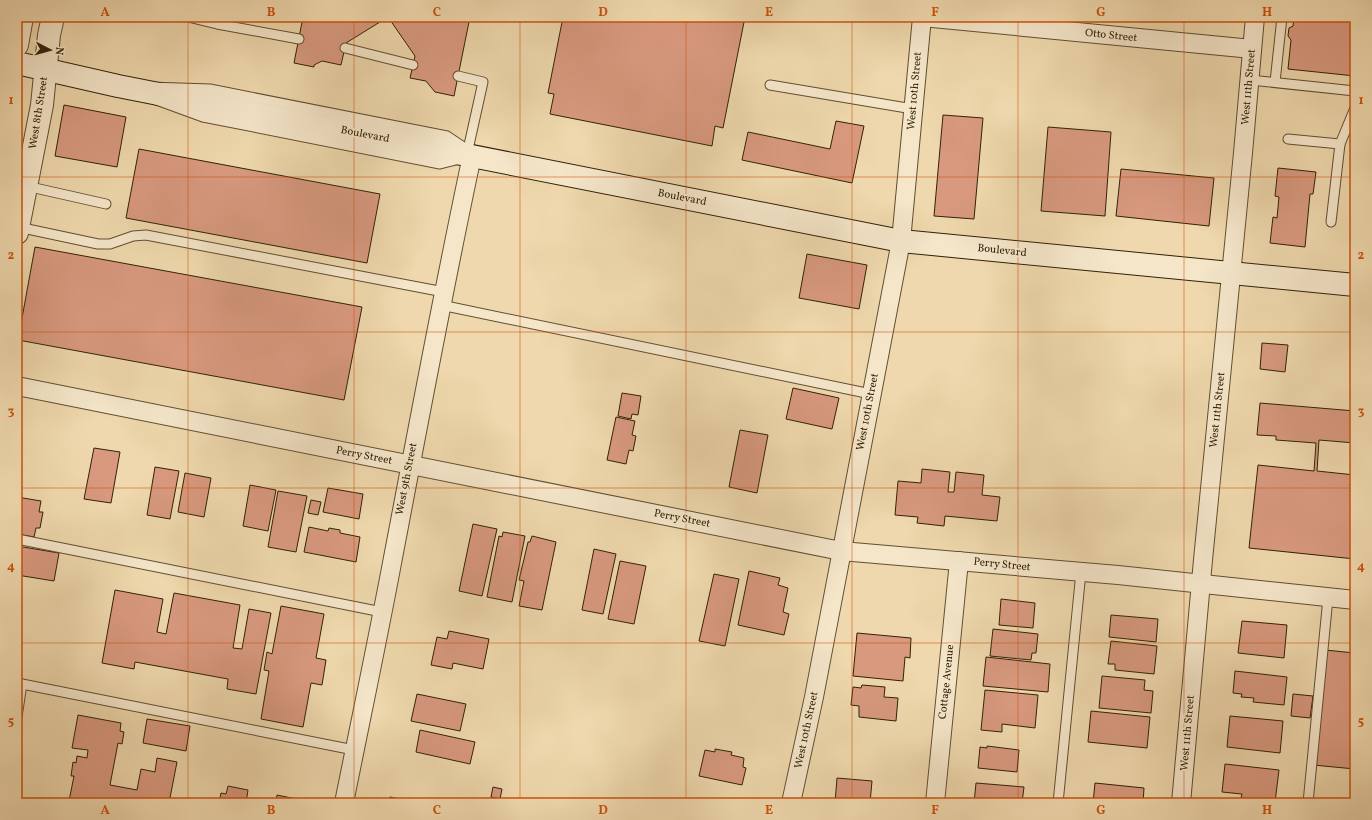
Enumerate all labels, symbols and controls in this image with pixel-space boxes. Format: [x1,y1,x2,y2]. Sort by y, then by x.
text: A [100,4,110,22]
text: B [267,4,276,22]
text: C [433,4,441,22]
text: D [598,4,608,22]
text: E [765,4,773,22]
text: F [931,4,939,22]
text: G [1096,4,1106,22]
text: H [1262,4,1272,22]
street label: Otto Street [1084,26,1138,46]
north arrow [30,30,70,70]
text: N [51,46,66,56]
street label: West 11th Street [1238,48,1260,126]
street label: West 10th Street [904,51,926,131]
street label: West 8th Street [26,76,52,150]
text: 1 [8,92,14,110]
text: 1 [1358,92,1364,110]
street label: Boulevard [339,123,391,147]
street label: Boulevard [656,186,708,210]
street label: Boulevard [977,241,1027,261]
text: 2 [8,247,15,265]
text: 2 [1358,247,1365,265]
street label: West 11th Street [1207,371,1229,449]
street label: West 10th Street [853,372,883,452]
text: 3 [8,403,15,421]
text: 3 [1358,403,1365,421]
street label: West 9th Street [393,441,421,516]
street label: Perry Street [334,443,394,469]
street label: Perry Street [652,506,712,532]
street label: Perry Street [973,555,1031,575]
text: 4 [7,558,15,576]
text: 4 [1357,558,1365,576]
street label: Cottage Avenue [936,644,958,720]
street label: West 10th Street [792,690,823,770]
street label: West 11th Street [1177,694,1199,772]
text: 5 [8,713,14,731]
text: 5 [1358,713,1364,731]
text: A [100,802,110,820]
text: B [267,802,276,820]
text: C [433,802,441,820]
text: D [598,802,608,820]
text: E [765,802,773,820]
text: F [931,802,939,820]
text: G [1096,802,1106,820]
text: H [1262,802,1272,820]

